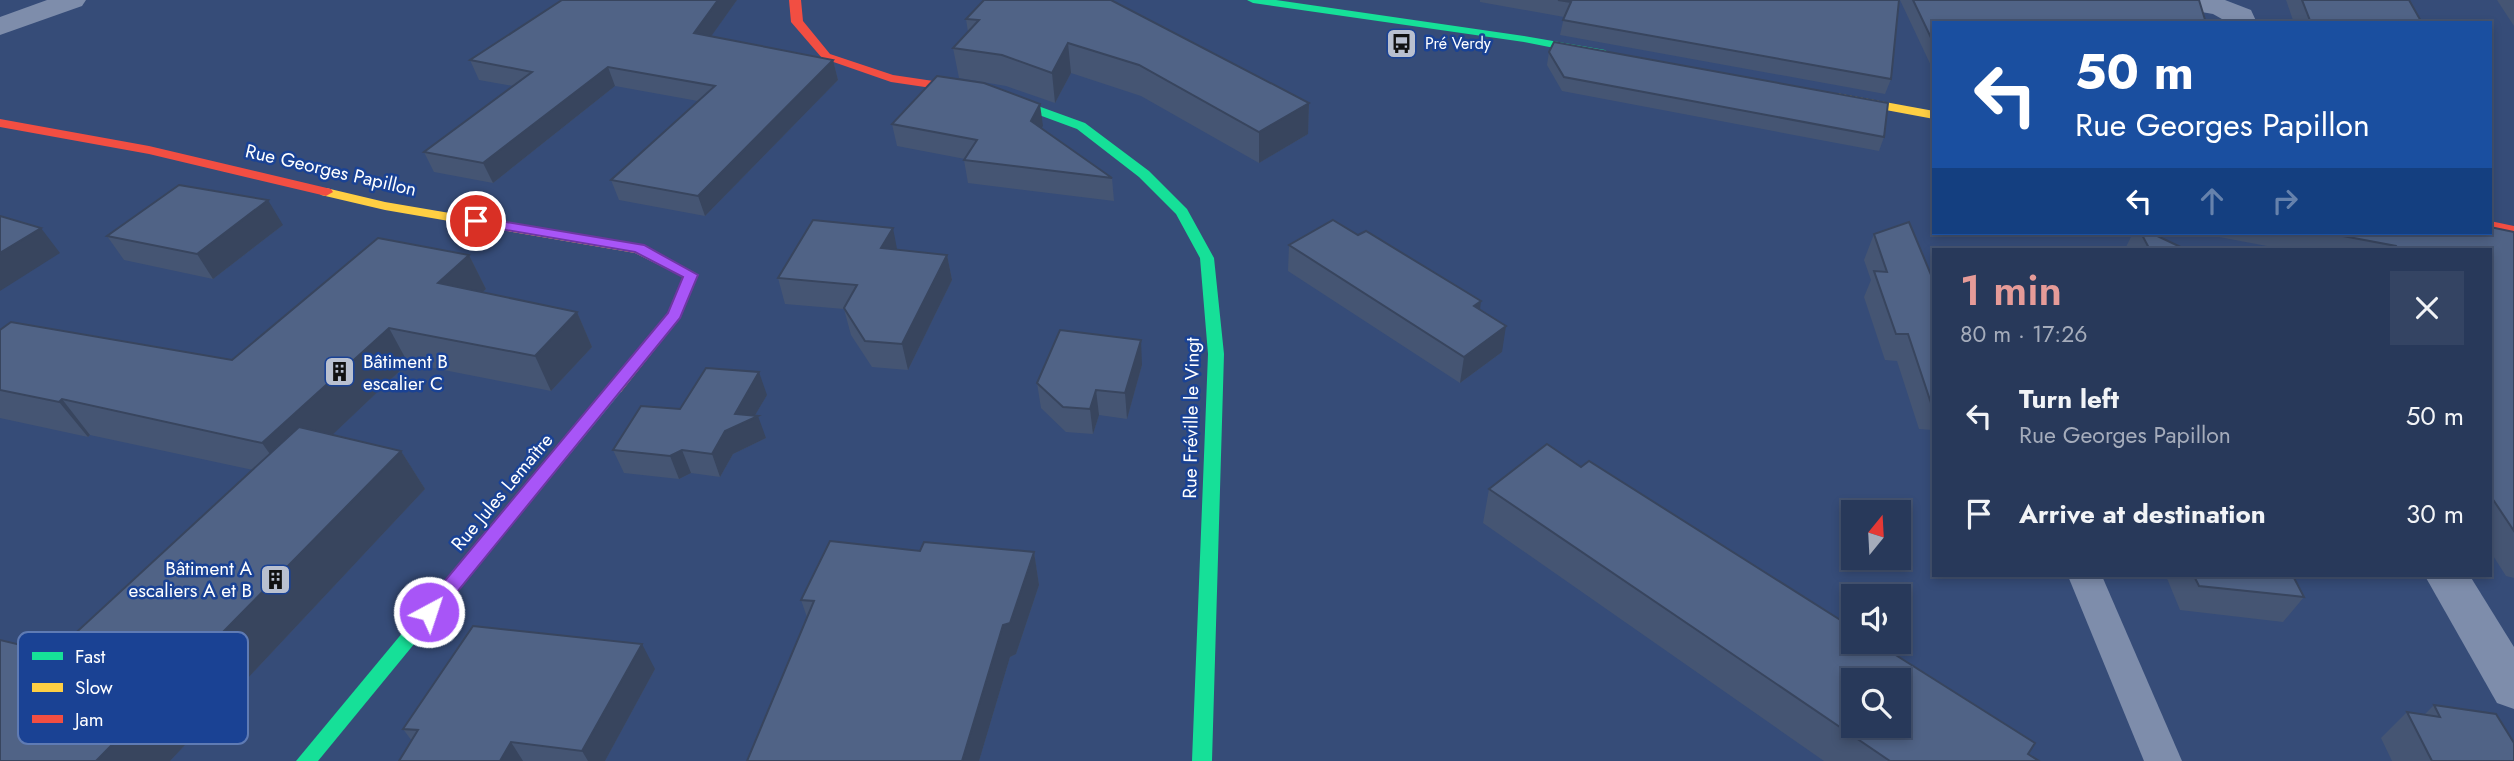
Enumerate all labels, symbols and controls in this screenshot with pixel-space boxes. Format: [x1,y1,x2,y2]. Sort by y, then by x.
bus stop icon: Pré Verdy [1385,26,1419,60]
place label: Pré Verdy [1425,32,1492,55]
text: 50 m [2075,37,2194,107]
icon: left [1960,49,2051,140]
text: Rue Georges Papillon [2075,102,2370,148]
street label: Rue Georges Papillon [243,137,419,203]
icon: left [2120,182,2158,220]
icon: ahead [2193,182,2231,220]
icon: right [2266,182,2304,220]
pin [446,191,506,251]
icon: arrive [457,202,495,240]
text: 1 min [1960,260,2062,321]
button: close [2390,271,2464,345]
text: 80 m · 17:26 [1960,317,2088,351]
street label: Rue Fréville le Vingt [1176,337,1206,499]
place label: Bâtiment B escalier C [363,348,448,397]
building icon: Bâtiment B escalier C [323,355,357,389]
text: Turn left [2019,380,2119,418]
icon: left [1960,397,1998,435]
text: 50 m [2406,397,2464,435]
text: Rue Georges Papillon [2019,418,2231,452]
street label: Rue Jules Lemaître [445,427,559,557]
icon: arrive [1960,495,1998,533]
text: Arrive at destination [2019,495,2266,533]
text: 30 m [2406,495,2464,533]
north arrow [1841,500,1911,570]
map controls [1841,500,1911,738]
place label: Bâtiment A escaliers A et B [128,555,252,604]
building icon: Bâtiment A escaliers A et B [258,562,292,596]
position arrow [392,575,466,649]
button: sound [1841,584,1911,654]
legend [18,632,248,744]
text: Fast [75,643,106,670]
button: search [1841,668,1911,738]
text: Slow [75,674,113,701]
text: Jam [72,706,104,733]

